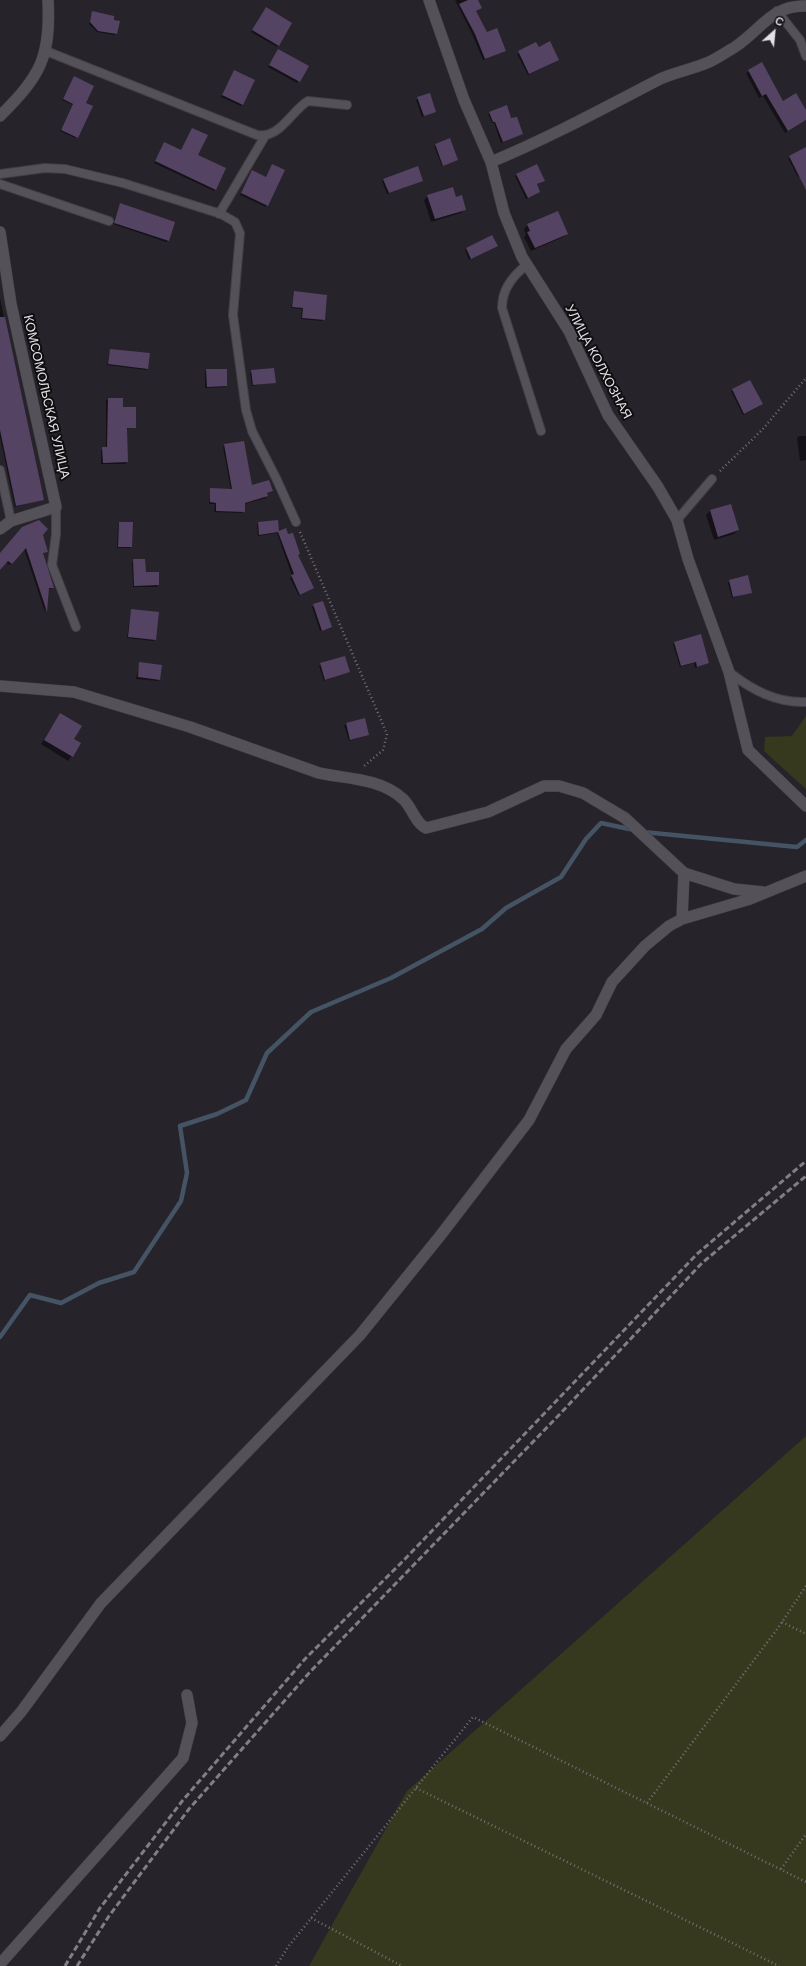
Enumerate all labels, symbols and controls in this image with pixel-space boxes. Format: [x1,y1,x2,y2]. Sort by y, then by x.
north arrow [754,12,794,52]
text: С [773,14,786,28]
street label: УЛИЦА КОЛХОЗНАЯ [561,302,635,422]
street label: КОМСОМОЛЬСКАЯ УЛИЦА [20,314,72,480]

